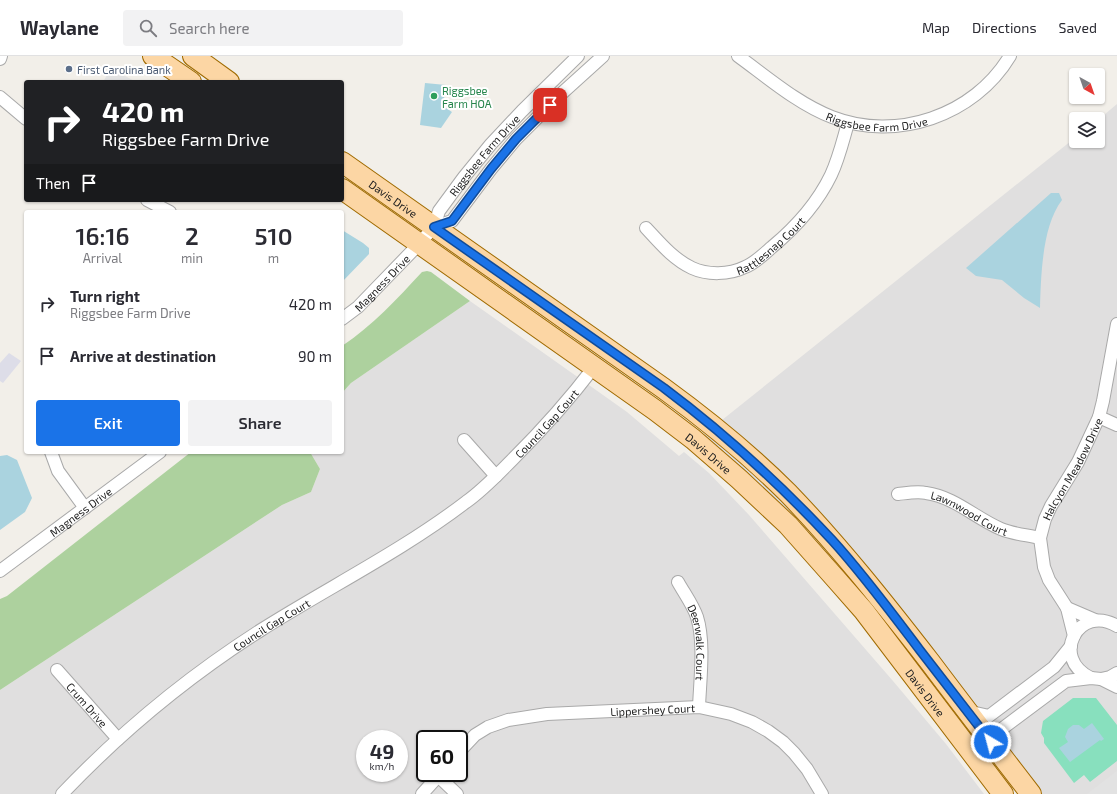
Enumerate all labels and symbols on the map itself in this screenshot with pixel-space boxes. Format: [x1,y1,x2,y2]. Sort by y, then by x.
place label: First Carolina Bank [77,63,171,76]
marker: First Carolina Bank [64,64,74,74]
north arrow [1069,68,1105,104]
place label: Riggsbee Farm HOA [442,84,492,110]
pin [533,88,567,122]
marker: Riggsbee Farm HOA [429,91,439,101]
street label: Riggsbee Farm Drive [824,109,929,133]
street label: Riggsbee Farm Drive [446,112,522,198]
street label: Davis Drive [367,177,420,220]
street label: Rattlesnap Court [734,214,807,277]
street label: Magness Drive [351,251,412,314]
street label: Council Gap Court [512,386,581,460]
street label: Halcyon Meadow Drive [1039,415,1104,522]
street label: Davis Drive [683,430,734,476]
street label: Magness Drive [47,484,114,539]
street label: Lawnwood Court [930,488,1009,537]
street label: Council Gap Court [230,596,312,653]
street label: Deerwalk Court [686,602,708,681]
street label: Davis Drive [904,666,948,719]
street label: Crum Drive [64,679,111,730]
street label: Lippershey Court [610,701,695,718]
position arrow [970,721,1012,763]
speed limit sign: 60 [416,730,468,782]

